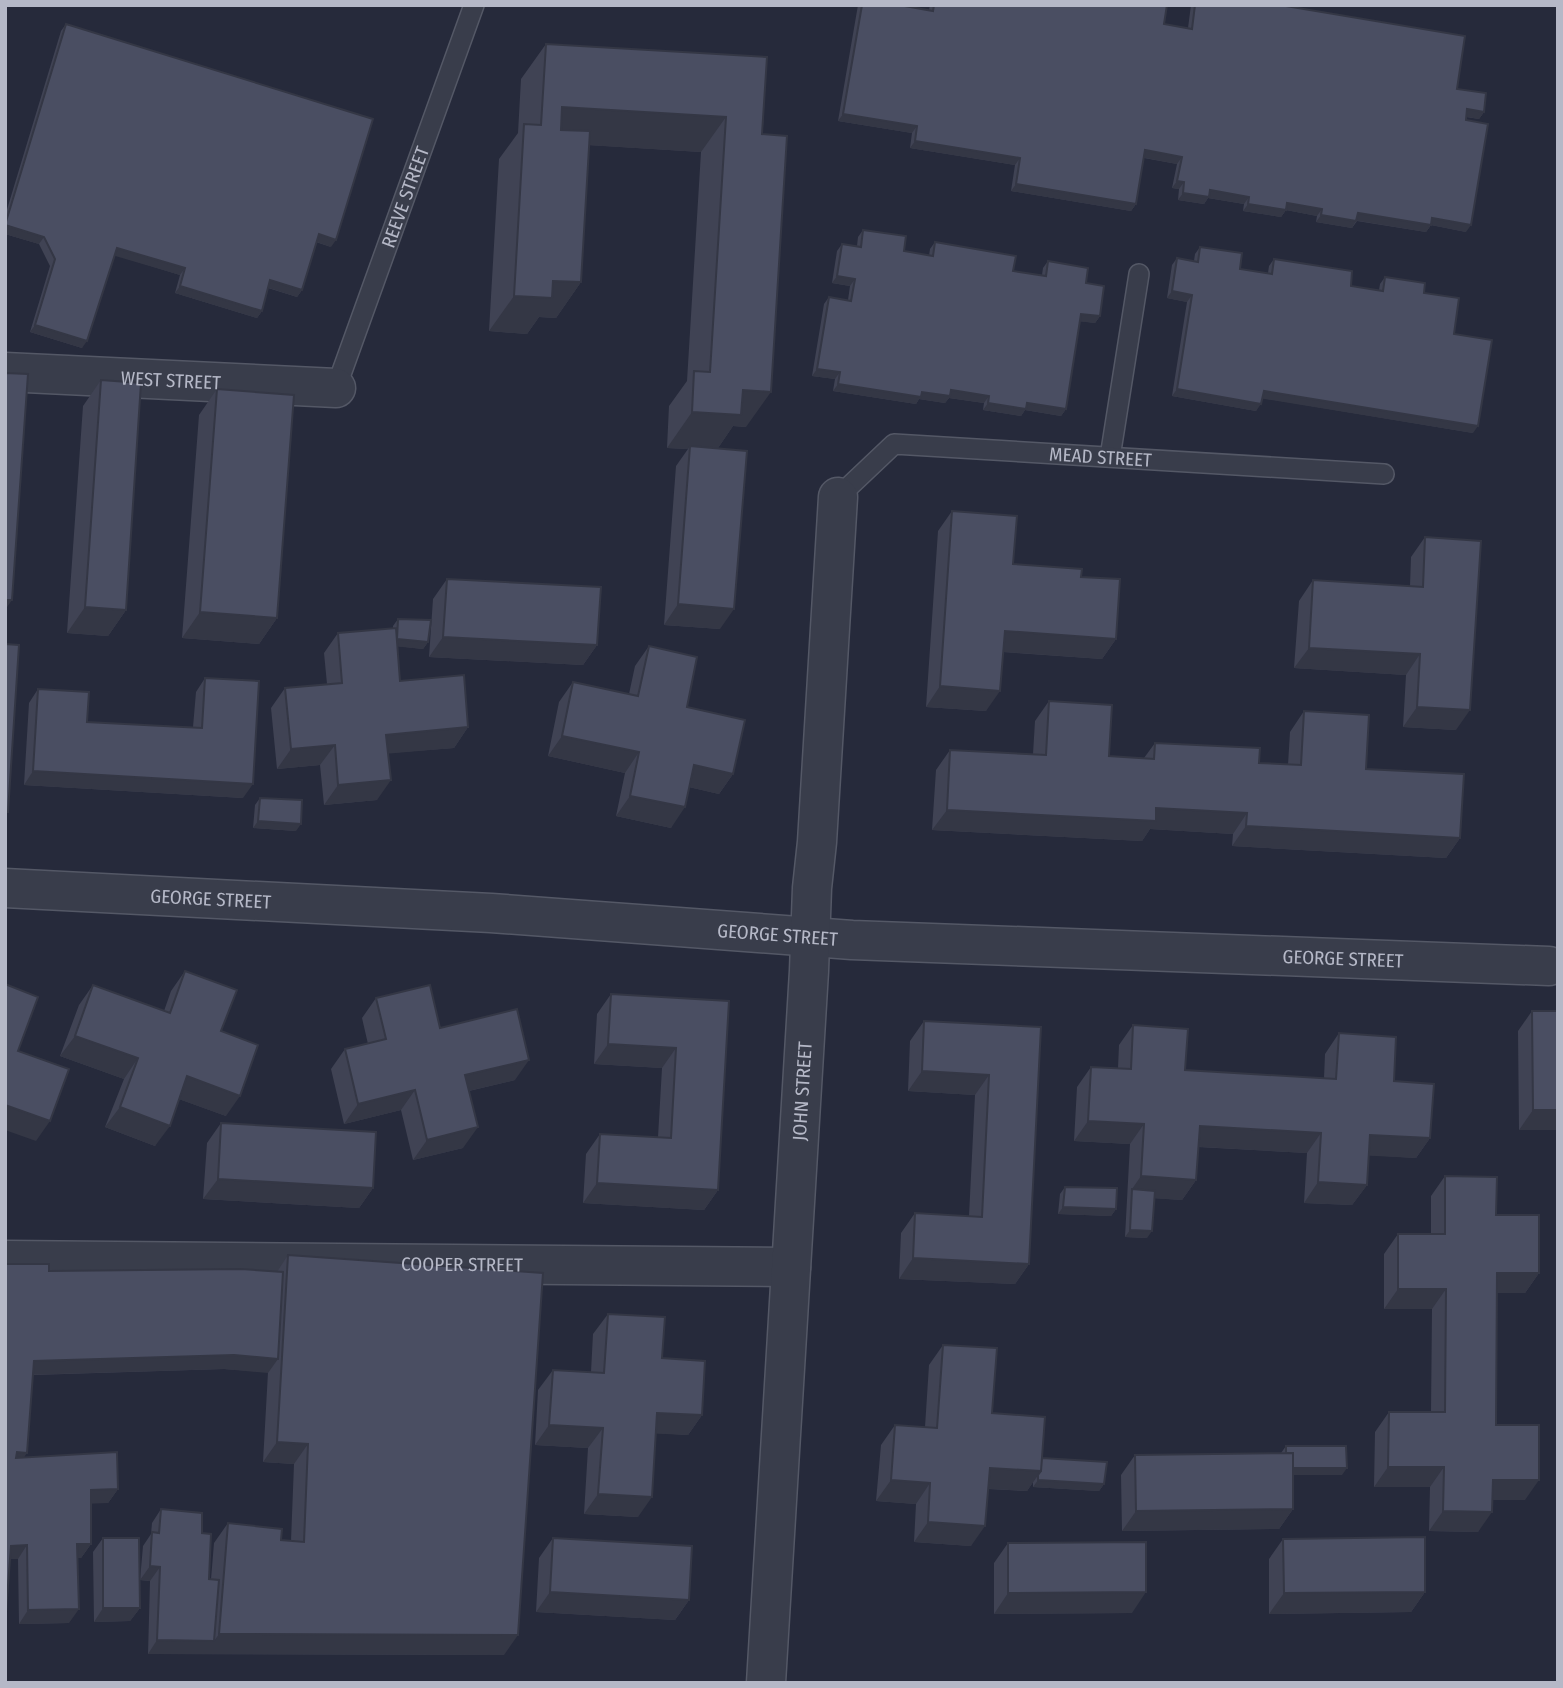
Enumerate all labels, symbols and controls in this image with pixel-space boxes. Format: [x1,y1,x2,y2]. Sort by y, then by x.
street label: REEVE STREET [376,143,434,251]
street label: WEST STREET [120,366,222,394]
street label: MEAD STREET [1049,442,1153,471]
street label: GEORGE STREET [150,884,272,913]
street label: GEORGE STREET [716,918,839,950]
street label: GEORGE STREET [1282,945,1404,972]
street label: JOHN STREET [787,1041,816,1141]
street label: COOPER STREET [401,1252,523,1276]

